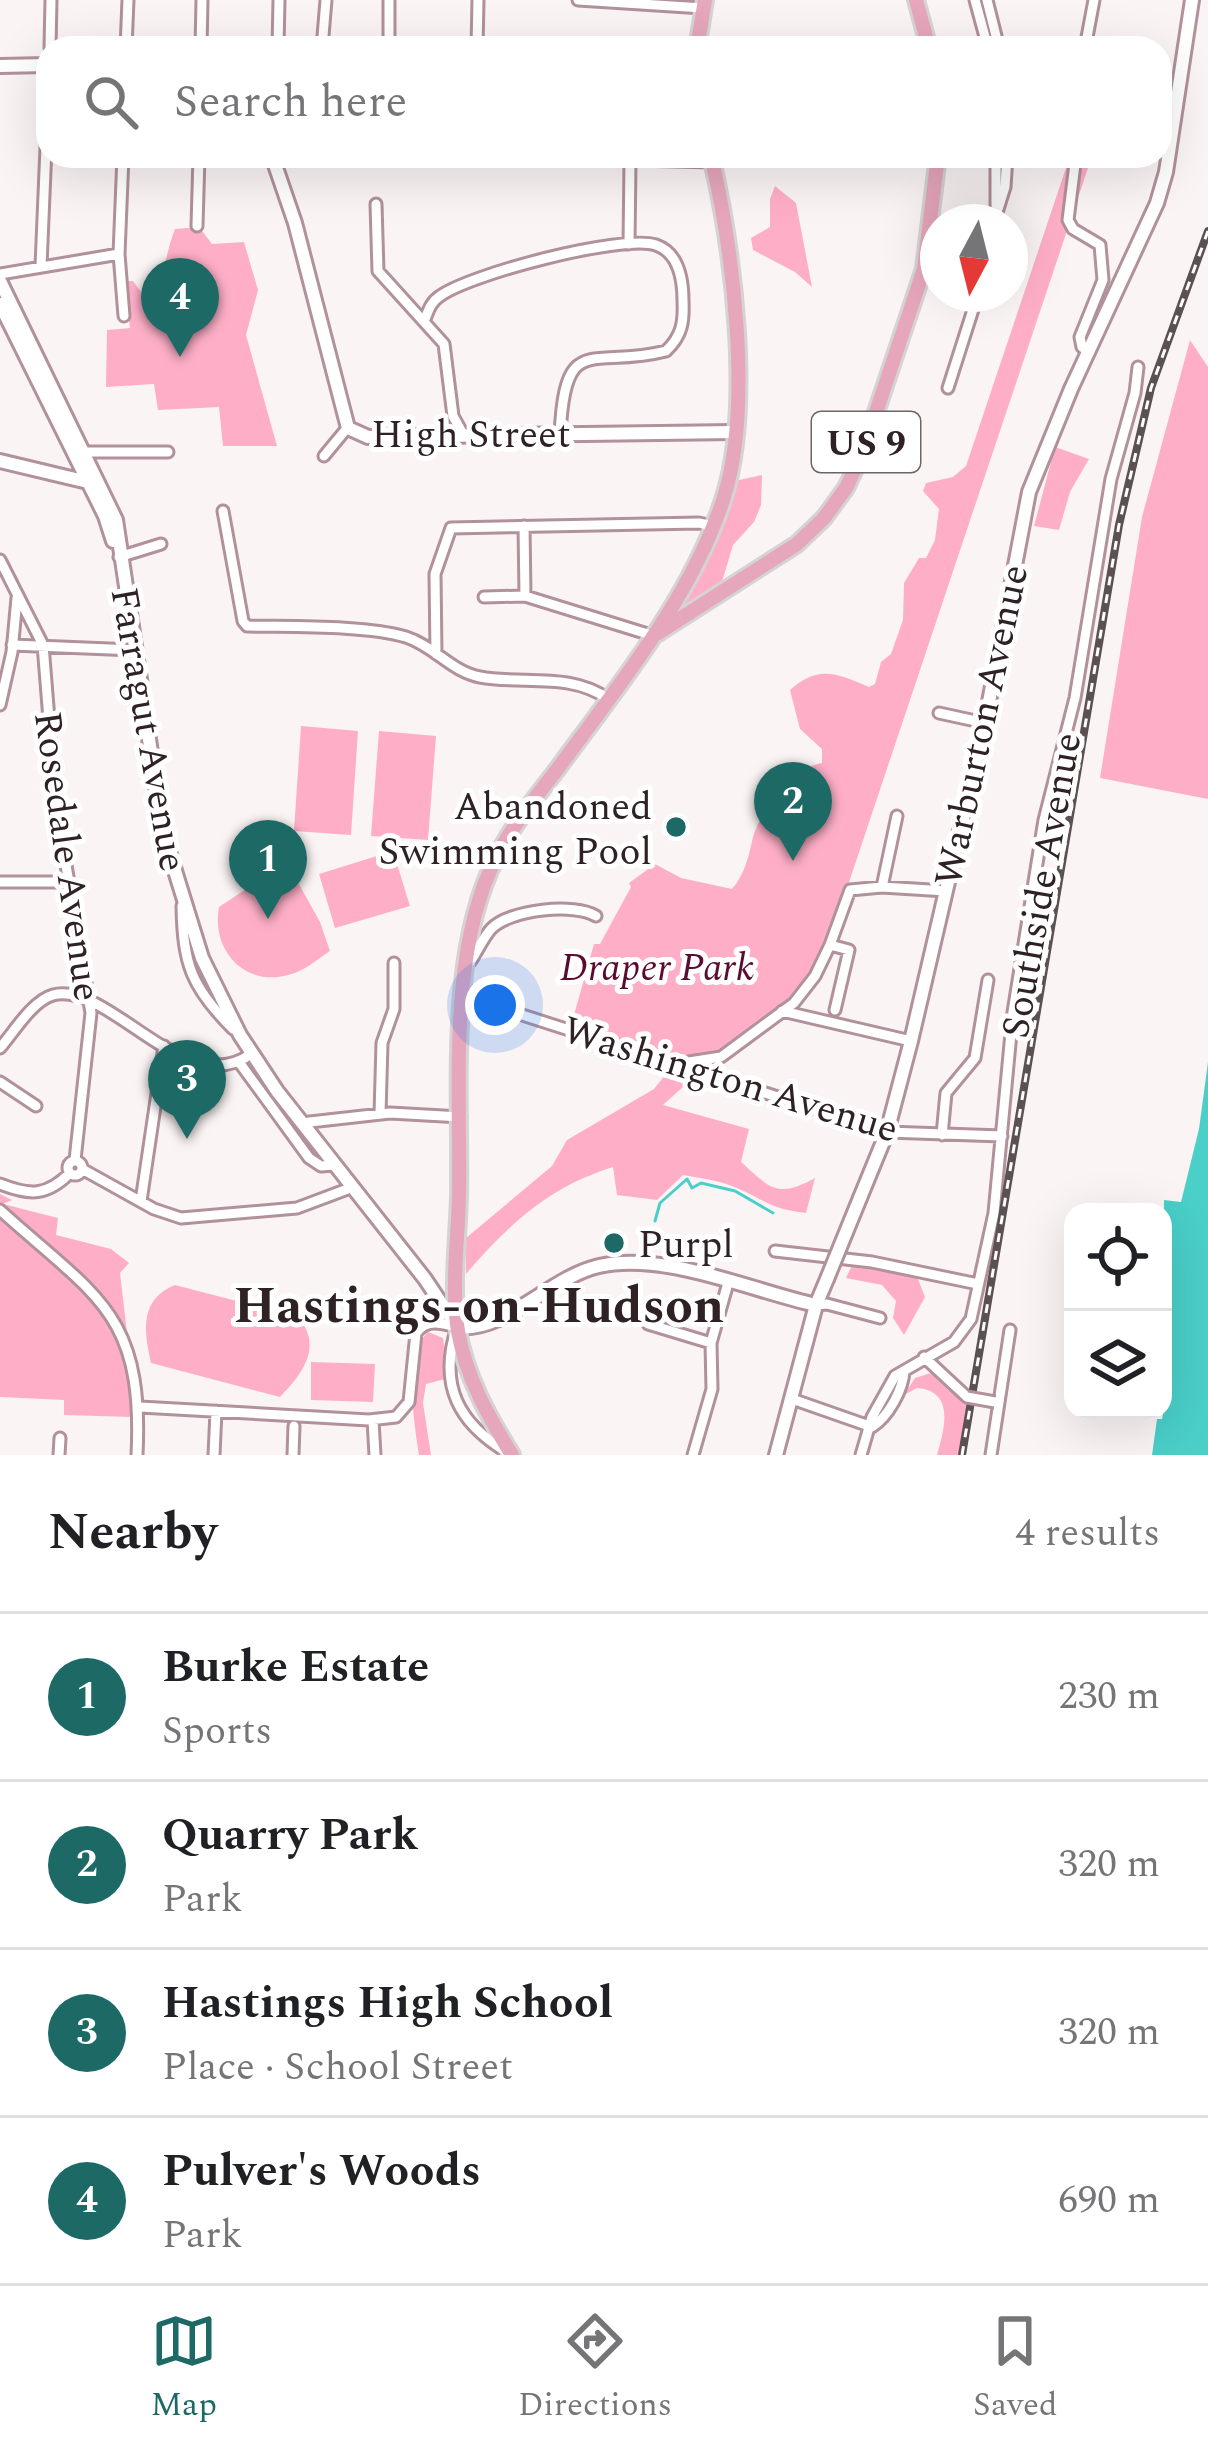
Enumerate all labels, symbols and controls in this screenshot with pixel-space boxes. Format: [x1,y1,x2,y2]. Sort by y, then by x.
search box [36,36,1172,168]
text: Search here [174,68,407,137]
icon: search [78,69,144,135]
north arrow [920,204,1028,312]
pin: 4 [141,258,219,357]
street label: High Street [371,406,571,465]
road number: US 9 [812,412,920,472]
street label: Warburton Avenue [920,559,1045,892]
street label: Farragut Avenue [93,583,202,876]
street label: Rosedale Avenue [17,708,116,1005]
street label: Southside Avenue [987,728,1098,1043]
pin: 2 [754,762,832,861]
place label: Abandoned Swimming Pool [378,778,652,882]
marker: Abandoned Swimming Pool [663,814,689,840]
pin: 1 [229,820,307,919]
park label: Draper Park [560,939,754,998]
your location [465,975,525,1035]
street label: Washington Avenue [555,1001,905,1159]
pin: 3 [148,1040,226,1139]
map controls [1064,1203,1172,1419]
button: locate [1064,1203,1172,1311]
place label: Purpl [638,1216,734,1275]
marker: Purpl [601,1230,627,1256]
district label: Hastings-on-Hudson [234,1268,724,1346]
button: layers [1064,1311,1172,1419]
text: Nearby [48,1494,217,1572]
text: 4 results [1016,1504,1160,1563]
text: Burke Estate [162,1633,429,1702]
text: 1 [76,1667,98,1726]
text: 230 m [1058,1667,1160,1726]
text: Sports [162,1702,272,1761]
text: Quarry Park [162,1801,418,1870]
text: 2 [76,1835,98,1894]
text: 320 m [1058,1835,1160,1894]
text: Park [162,1870,242,1929]
text: Hastings High School [162,1969,613,2038]
text: 3 [76,2003,98,2062]
text: 320 m [1058,2003,1160,2062]
text: Place · School Street [162,2038,513,2097]
text: Pulver's Woods [162,2137,481,2206]
text: 4 [76,2171,98,2230]
text: 690 m [1058,2171,1160,2230]
text: Park [162,2206,242,2265]
tab: Map [150,2308,217,2430]
tab: Directions [518,2308,672,2430]
tab: Saved [973,2308,1058,2430]

